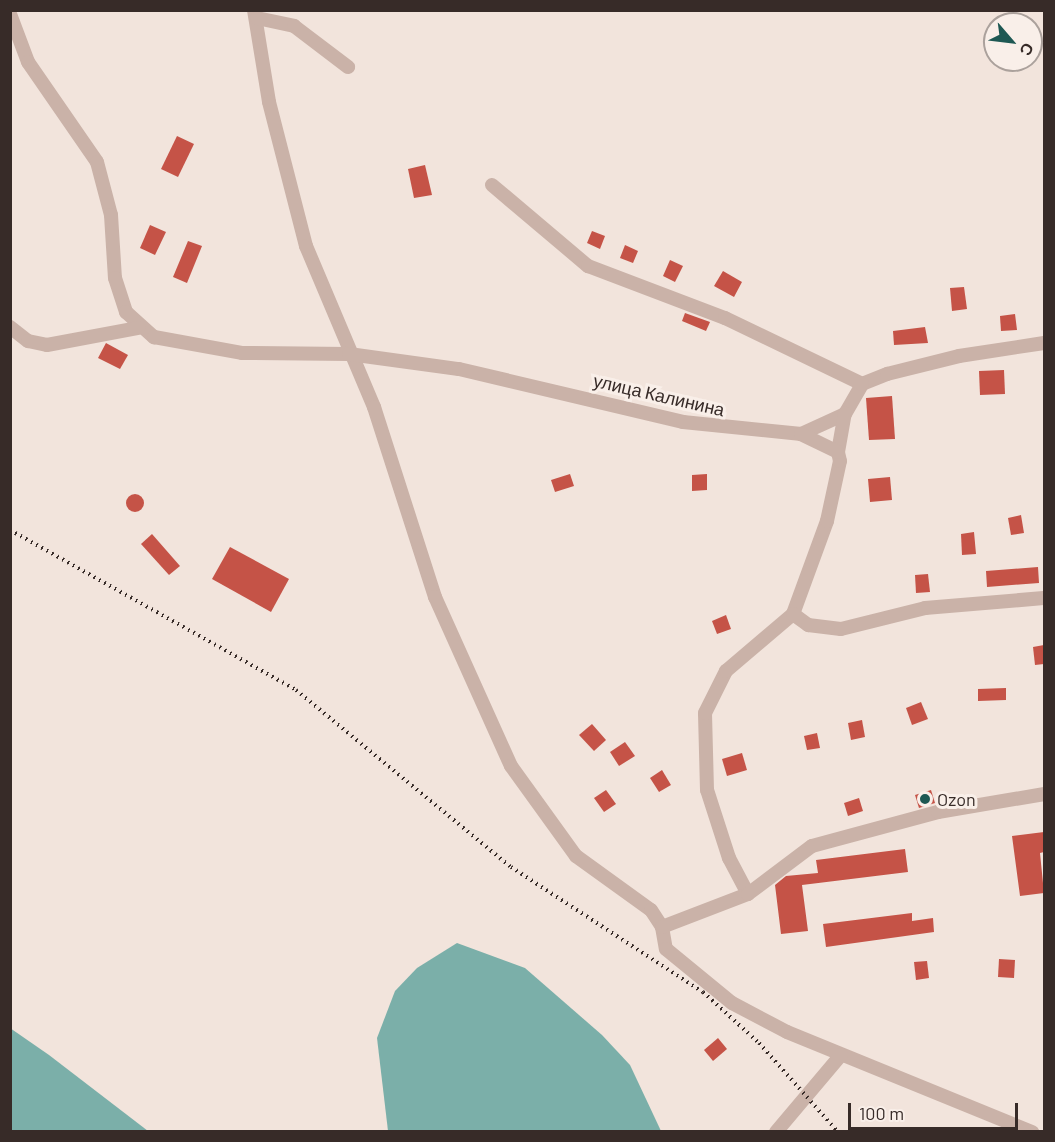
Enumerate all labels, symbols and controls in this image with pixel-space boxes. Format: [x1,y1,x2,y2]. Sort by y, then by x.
north arrow [983,12,1043,72]
text: С [1016,40,1039,59]
street label: улица Калинина [591,369,727,421]
place label: Ozon [937,788,976,810]
marker: Ozon [918,792,932,806]
scale bar [851,1091,1020,1129]
text: 100 m [859,1102,904,1124]

